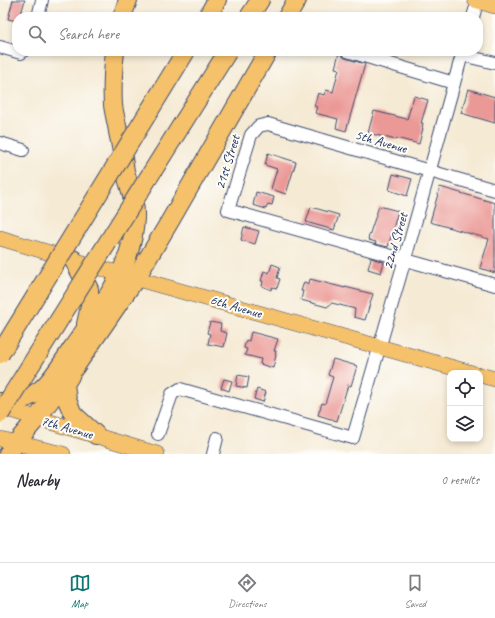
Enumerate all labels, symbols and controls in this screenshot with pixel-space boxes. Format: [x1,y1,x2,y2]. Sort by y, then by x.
search box [12,12,483,56]
icon: search [26,23,48,45]
text: Search here [58,25,119,44]
street label: 5th Avenue [353,126,410,157]
street label: 21st Street [211,132,244,191]
street label: 22nd Street [379,210,412,271]
street label: 6th Avenue [208,291,265,322]
map controls [447,370,483,442]
button: locate [447,370,483,406]
button: layers [447,406,483,442]
street label: 7th Avenue [39,412,96,443]
text: Nearby [16,470,59,491]
text: 0 results [441,472,479,488]
tab: Map [69,572,91,610]
tab: Directions [228,572,267,610]
tab: Saved [404,572,426,610]

